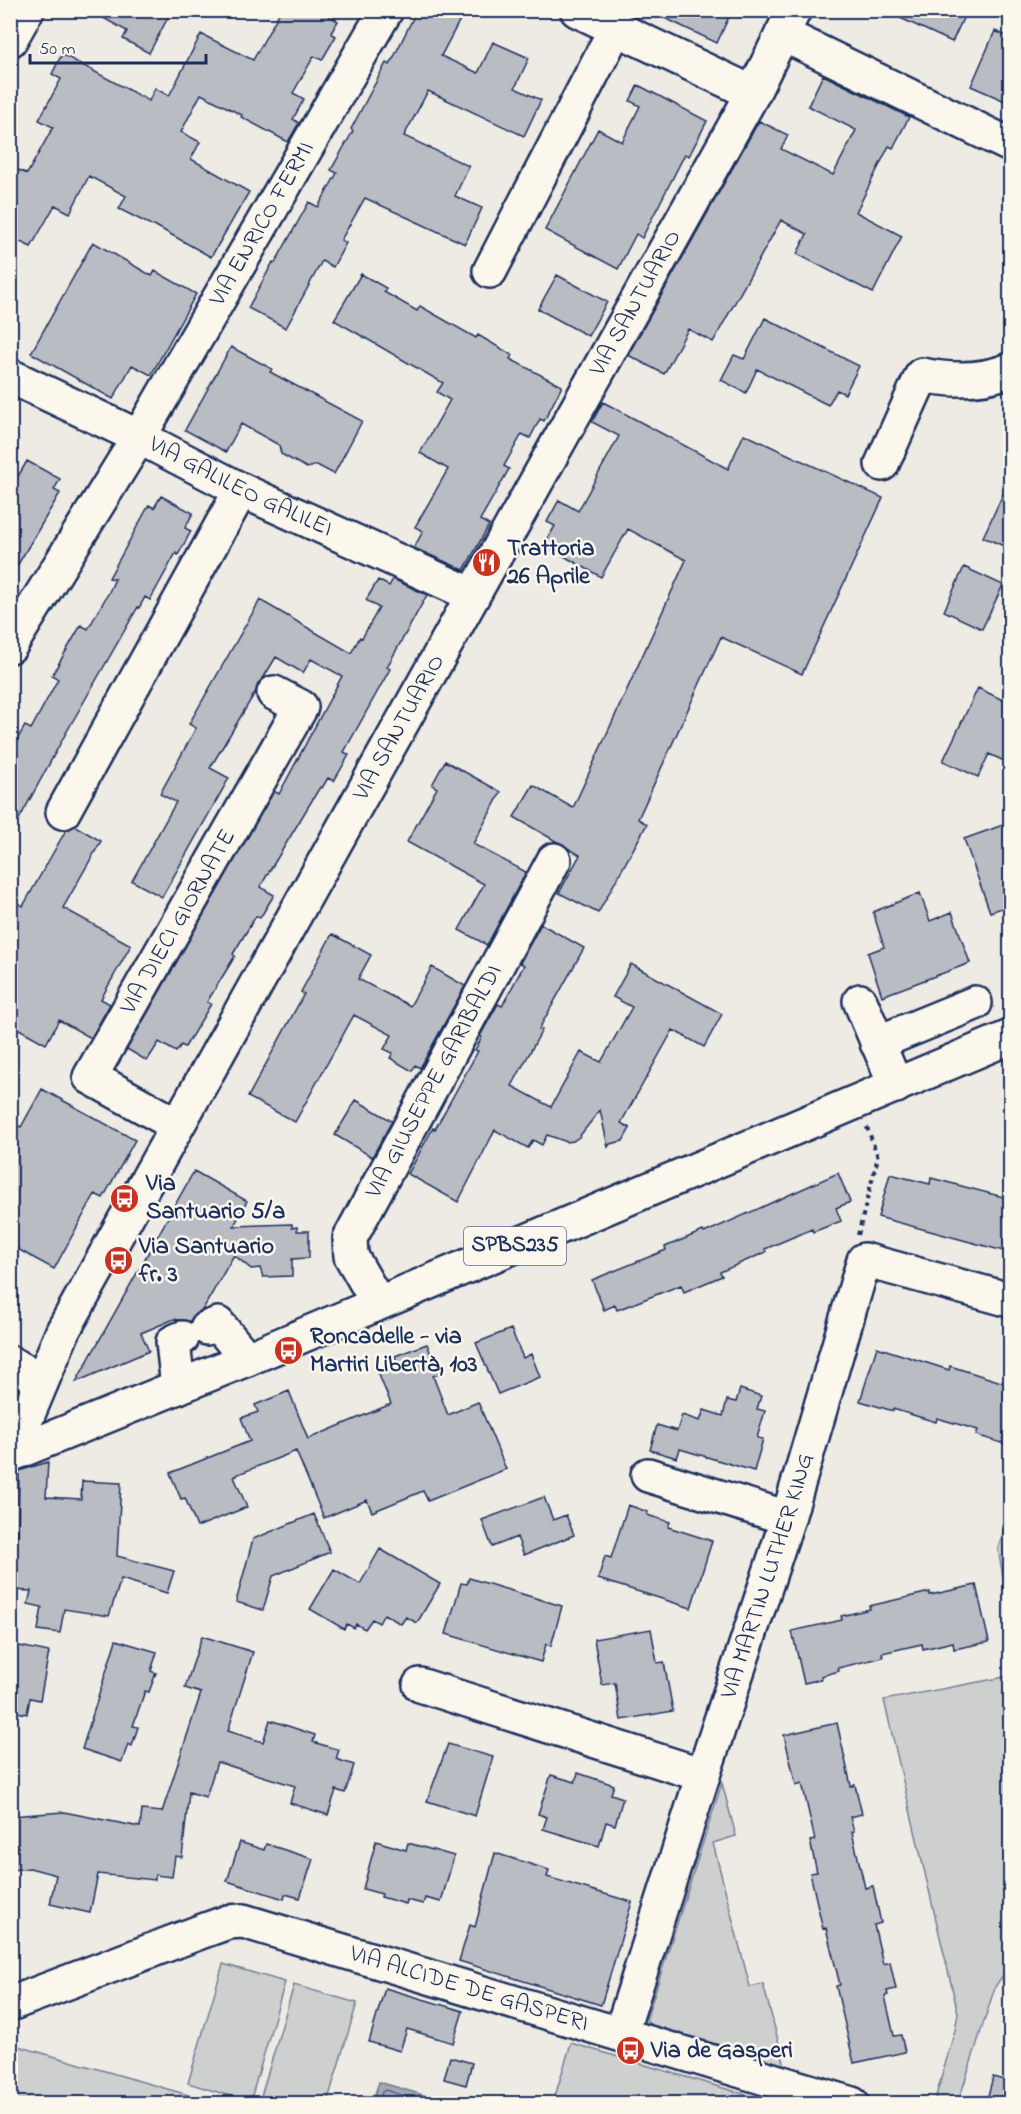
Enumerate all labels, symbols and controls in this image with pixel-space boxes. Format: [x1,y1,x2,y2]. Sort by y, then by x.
scale bar [30,27,206,65]
text: 50 m [39,37,76,63]
street label: VIA ENRICO FERMI [200,135,324,314]
street label: VIA SANTUARIO [581,224,691,383]
street label: VIA GALILEO GALILEI [141,427,338,547]
place label: Trattoria 26 Aprile [506,532,595,595]
restaurant icon: Trattoria 26 Aprile [470,547,502,579]
street label: VIA SANTUARIO [344,648,454,808]
street label: VIA DIECI GIORNATE [111,823,245,1022]
street label: VIA GIUSEPPE GARIBALDI [357,958,512,1206]
place label: Via Santuario 5/a [145,1167,285,1230]
bus stop icon: Via Santuario 5/a [109,1182,141,1214]
road number: SPBS235 [464,1227,566,1265]
place label: Via Santuario fr. 3 [138,1230,274,1293]
bus stop icon: Via Santuario fr. 3 [102,1245,134,1277]
place label: Roncadelle - via Martiri Libertà, 103 [310,1320,478,1383]
bus stop icon: Roncadelle - via Martiri Libertà, 103 [273,1335,305,1367]
street label: VIA MARTIN LUTHER KING [712,1449,824,1704]
street label: VIA ALCIDE DE GASPERI [344,1936,593,2041]
place label: Via de Gasperi [650,2034,793,2069]
bus stop icon: Via de Gasperi [614,2035,646,2067]

